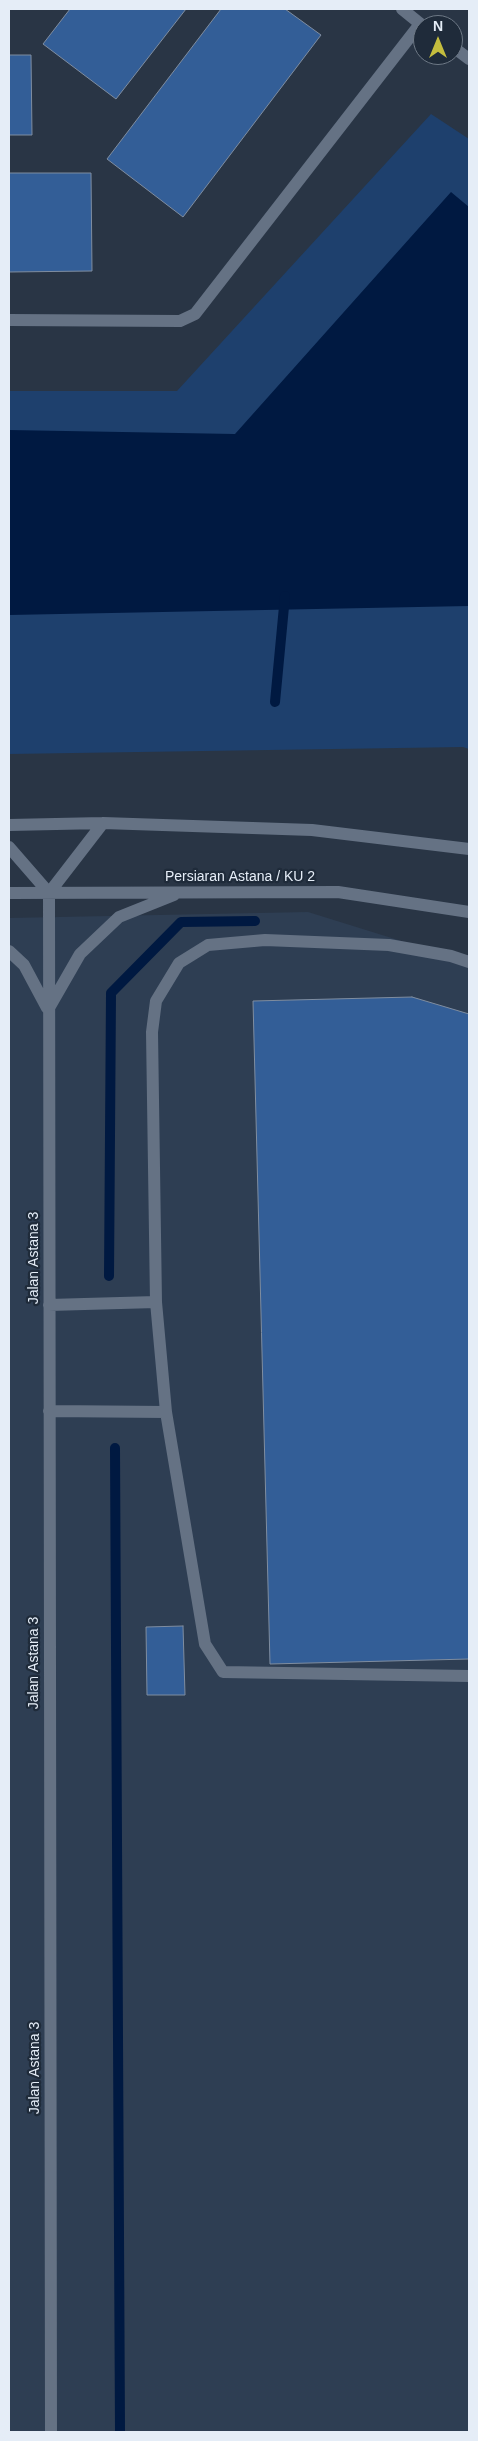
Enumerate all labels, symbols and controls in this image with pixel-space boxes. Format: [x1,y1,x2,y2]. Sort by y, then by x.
north arrow [413,15,463,65]
text: N [433,18,443,34]
street label: Persiaran Astana / KU 2 [165,869,315,885]
street label: Jalan Astana 3 [26,1212,42,1304]
street label: Jalan Astana 3 [26,1617,42,1709]
street label: Jalan Astana 3 [27,2022,43,2114]

